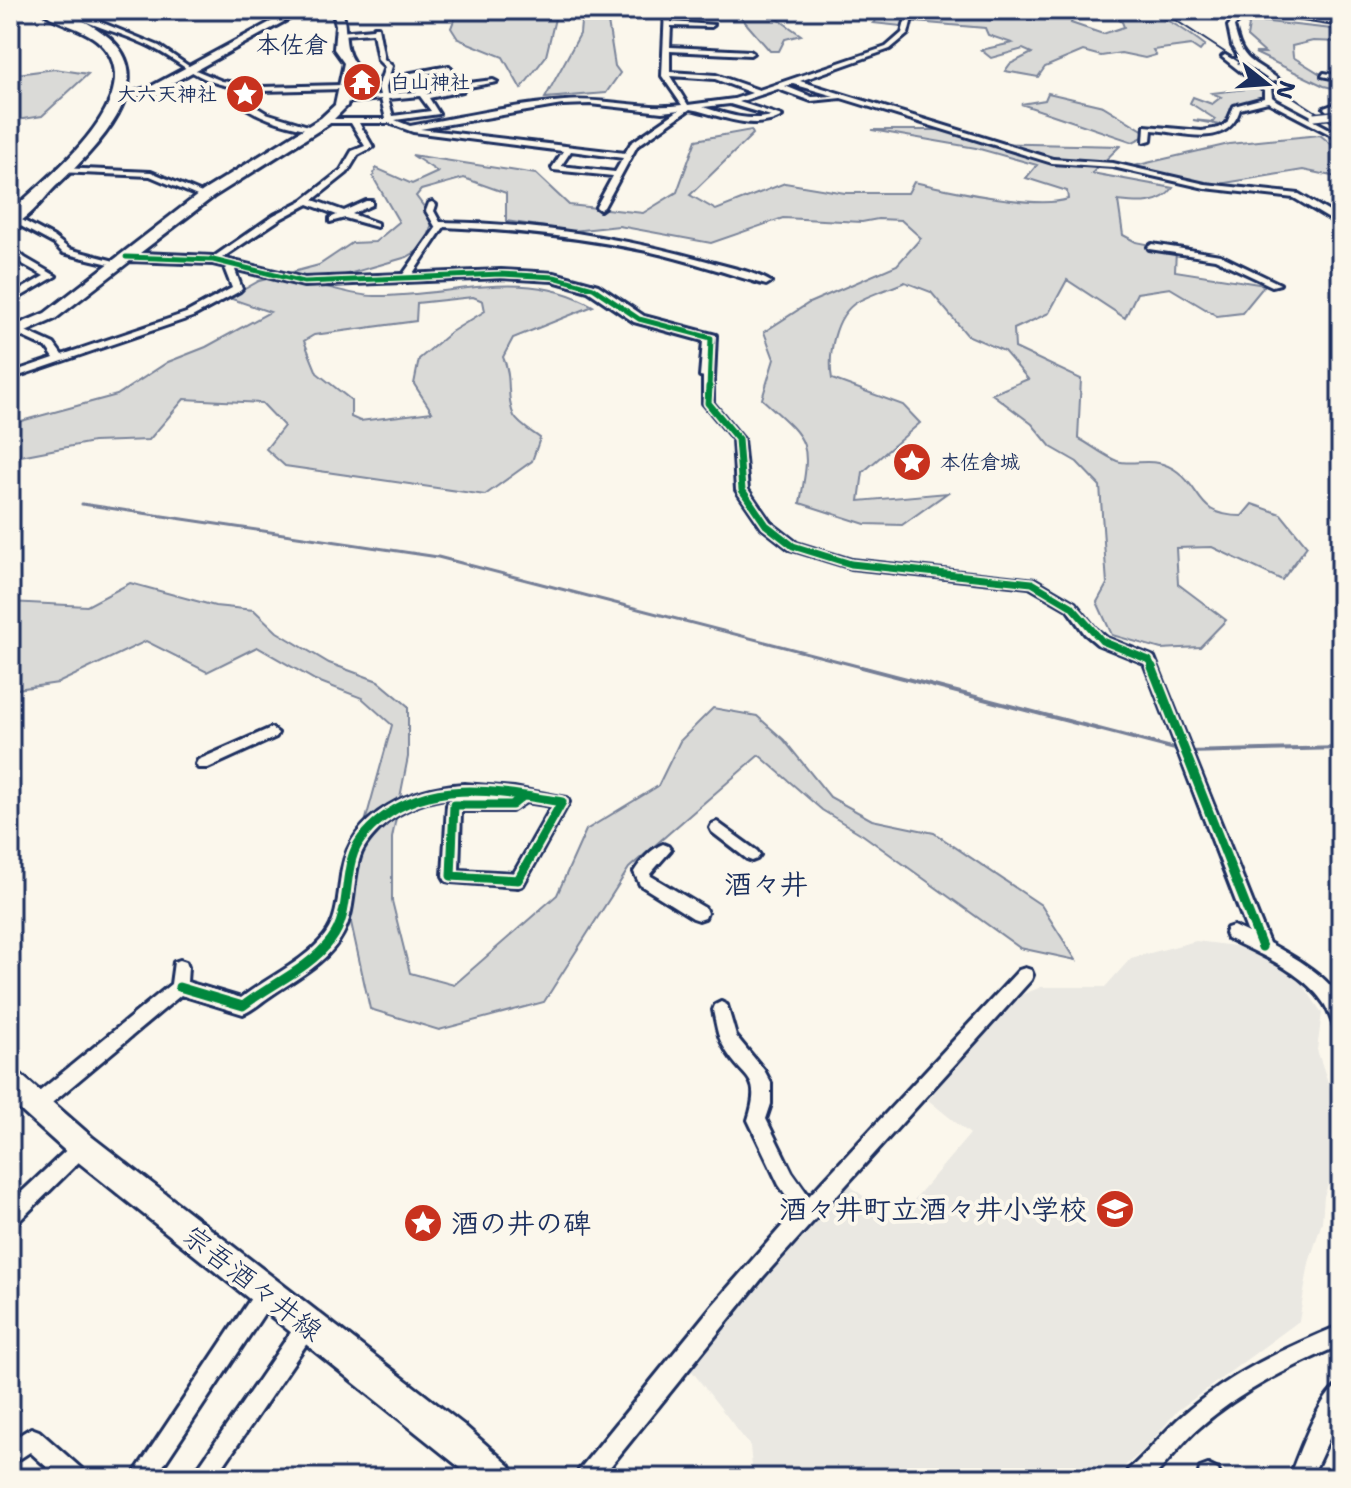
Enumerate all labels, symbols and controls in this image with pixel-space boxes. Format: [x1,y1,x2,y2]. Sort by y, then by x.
district label: 本佐倉 [256,29,328,61]
north arrow [1227,44,1307,124]
temple icon: 白山神社 [341,61,383,103]
place label: 白山神社 [390,69,470,95]
place icon: 大六天神社 [224,73,266,115]
text: N [1269,77,1302,102]
place label: 大六天神社 [117,81,217,107]
place icon: 本佐倉城 [891,441,933,483]
place label: 本佐倉城 [940,449,1020,475]
district label: 酒々井 [724,865,808,903]
school or university icon: 酒々井町立酒々井小学校 [1094,1188,1136,1230]
place label: 酒々井町立酒々井小学校 [779,1190,1087,1228]
place icon: 酒の井の碑 [402,1202,444,1244]
place label: 酒の井の碑 [451,1204,591,1242]
street label: 宗吾酒々井線 [175,1216,331,1350]

